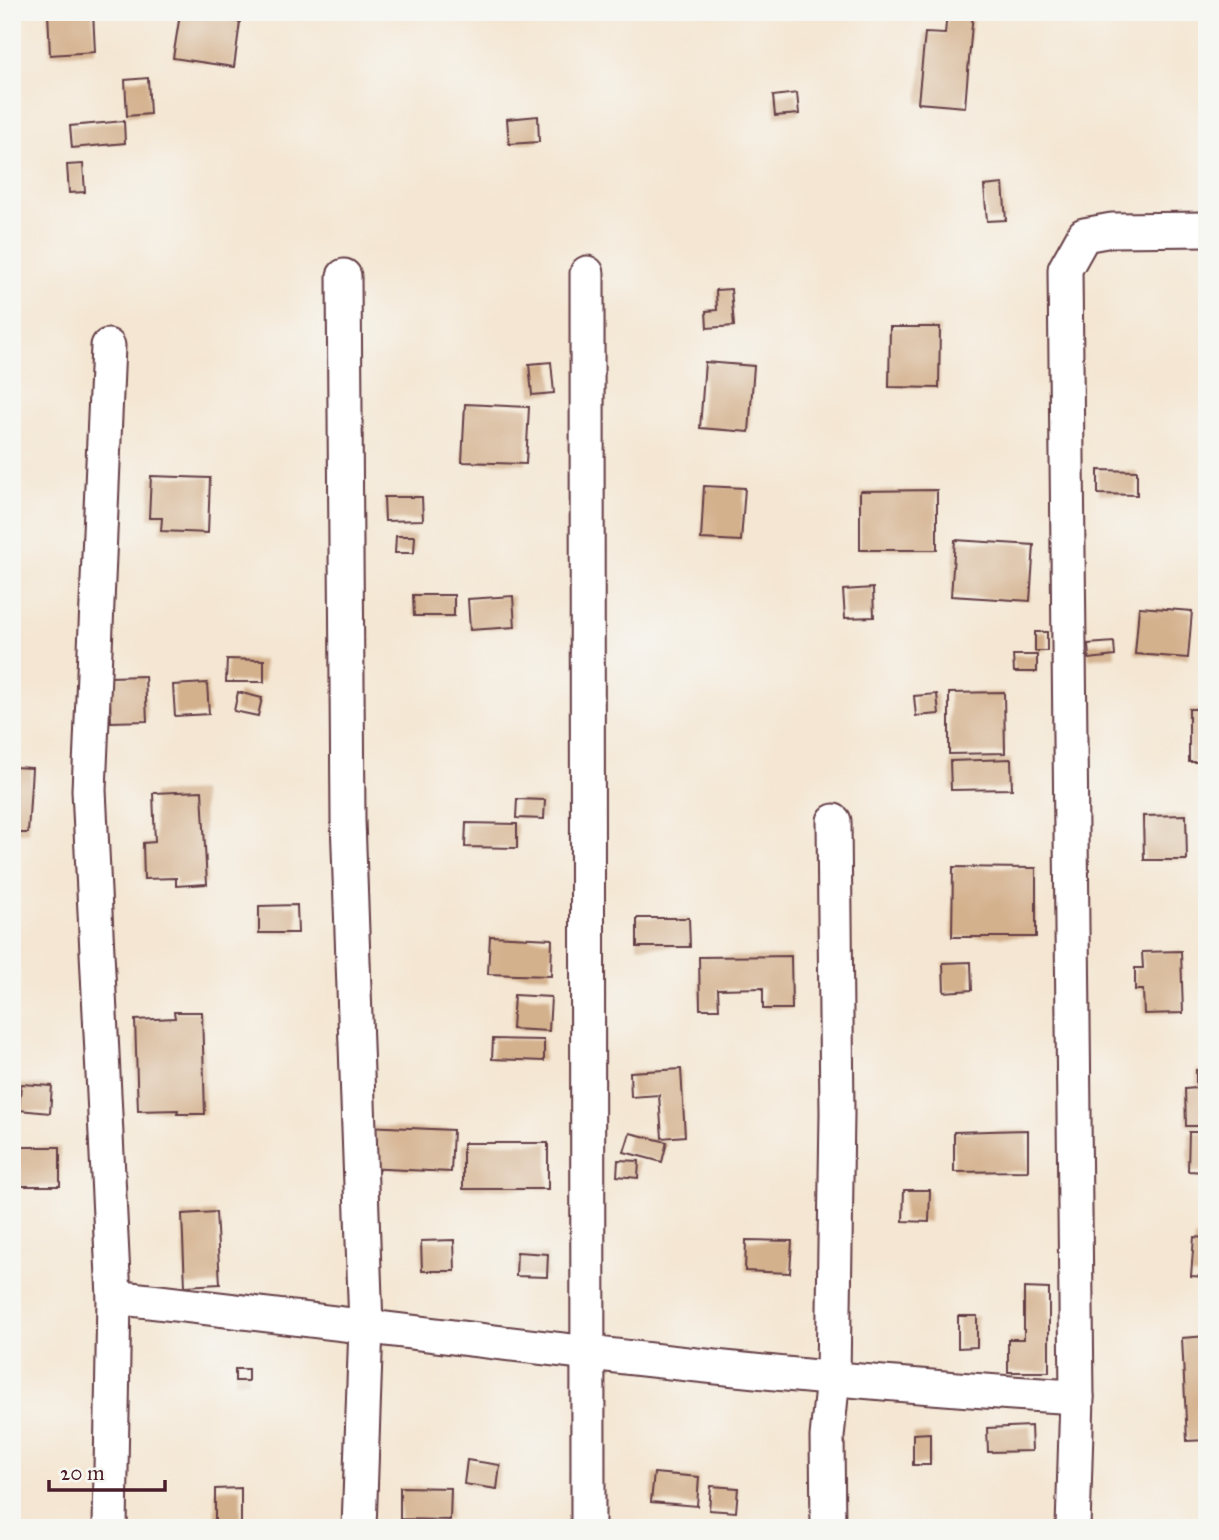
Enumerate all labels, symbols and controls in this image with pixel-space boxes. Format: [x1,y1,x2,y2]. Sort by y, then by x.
scale bar [49,1449,164,1493]
text: 20 m [60,1460,105,1486]

